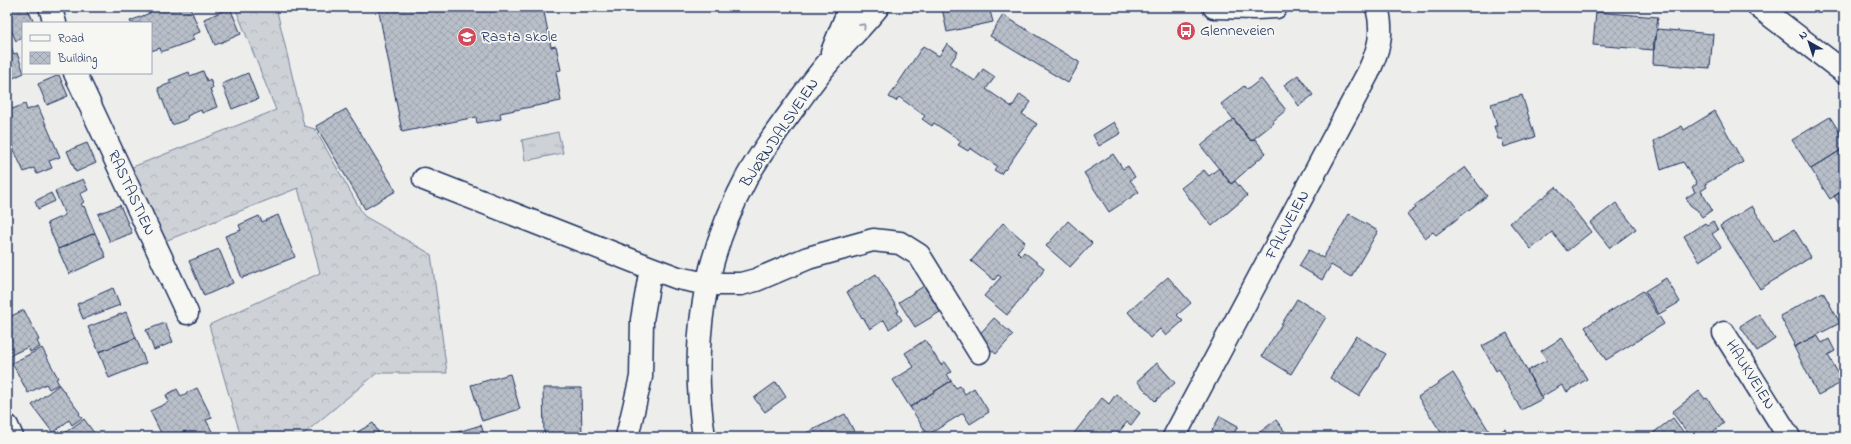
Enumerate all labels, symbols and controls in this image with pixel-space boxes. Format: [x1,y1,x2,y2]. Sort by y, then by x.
place label: Glenneveien [1200,19,1275,43]
bus stop icon: Glenneveien [1175,20,1197,42]
legend [22,22,152,74]
north arrow [1789,22,1829,62]
one-way arrow [858,23,865,30]
place label: Rasta skole [481,25,558,49]
school or university icon: Rasta skole [456,26,478,48]
text: N [1795,26,1811,44]
text: Road [58,30,84,48]
text: Building [57,50,97,69]
street label: BJØRNDALSVEIEN [734,74,825,193]
street label: RASTASTIEN [101,146,161,240]
street label: FALKVEIEN [1259,186,1316,265]
street label: HAUKVEIEN [1719,335,1781,415]

